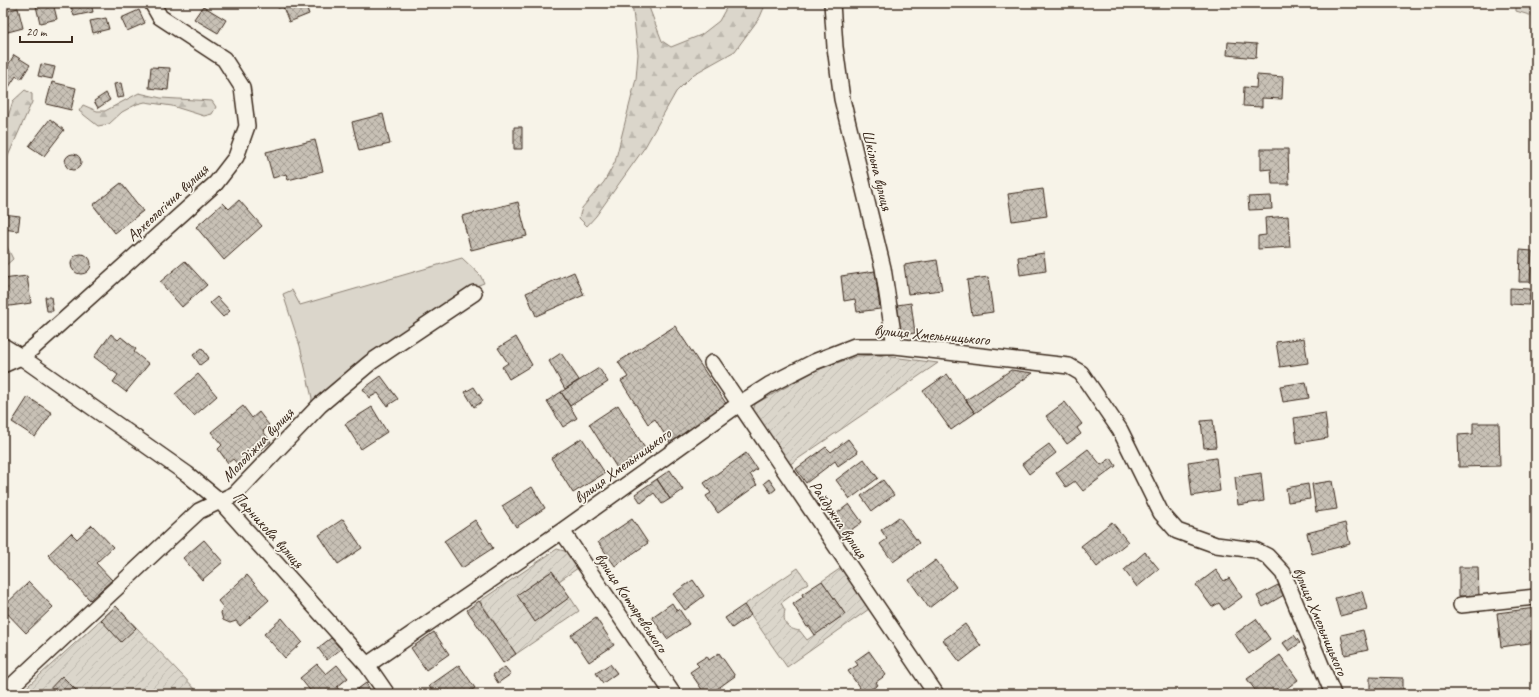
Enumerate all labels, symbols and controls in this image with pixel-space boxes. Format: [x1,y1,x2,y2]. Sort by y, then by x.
scale bar [20,18,72,44]
text: 20 m [26,24,48,40]
street label: Шкільна вулиця [857,128,897,214]
street label: Археологічна вулиця [123,159,214,246]
street label: вулиця Хмельницького [873,320,992,350]
street label: Молодіжна вулиця [217,403,299,486]
street label: вулиця Хмельницького [570,423,676,508]
street label: Райдужна вулиця [805,477,872,563]
street label: Парникова вулиця [228,487,309,573]
street label: вулиця Котляревського [590,549,673,658]
street label: вулиця Хмельницького [1288,564,1352,680]

